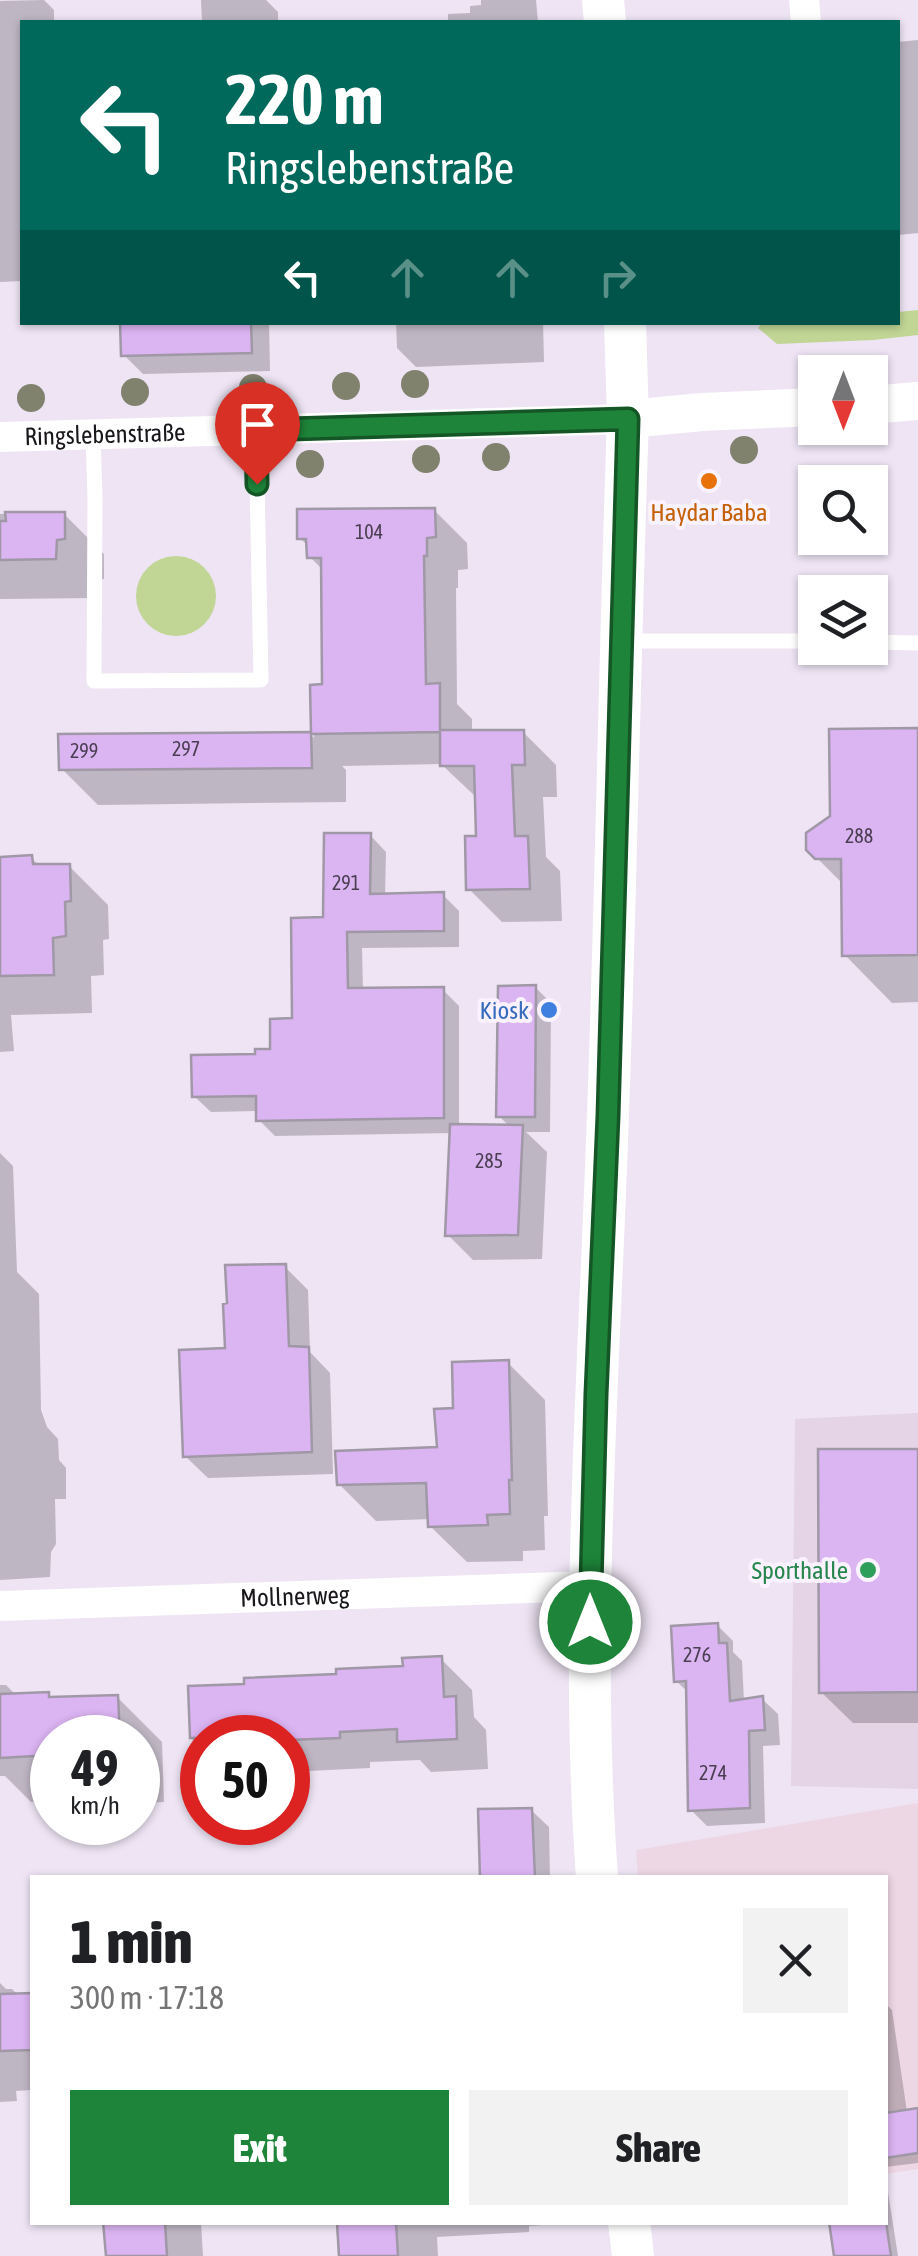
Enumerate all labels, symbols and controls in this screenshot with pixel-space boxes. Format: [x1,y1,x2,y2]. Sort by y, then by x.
text: 220 m [225,59,384,139]
icon: left [60,60,190,190]
text: Ringslebenstraße [225,142,514,194]
icon: left [275,250,330,305]
icon: ahead [380,250,435,305]
icon: ahead [485,250,540,305]
icon: right [590,250,645,305]
north arrow [798,355,888,445]
map controls [798,355,888,665]
pin [215,382,300,485]
icon: arrive [230,397,285,452]
street label: Ringslebenstraße [24,418,186,450]
button: search [798,465,888,555]
marker: Haydar Baba [698,470,720,492]
place label: Haydar Baba [650,498,768,526]
house number: 104 [355,520,383,543]
button: layers [798,575,888,665]
house number: 297 [172,737,200,760]
house number: 299 [70,739,98,762]
house number: 288 [845,824,873,847]
house number: 291 [332,871,360,894]
place label: Kiosk [479,996,529,1024]
marker: Kiosk [538,999,560,1021]
house number: 285 [475,1149,503,1172]
place label: Sporthalle [751,1556,848,1584]
marker: Sporthalle [857,1559,879,1581]
position arrow [538,1570,642,1674]
street label: Mollnerweg [240,1580,350,1612]
house number: 276 [683,1643,711,1666]
speed limit sign: 50 [180,1715,310,1845]
text: 49 [71,1739,118,1797]
house number: 274 [699,1761,727,1784]
text: km/h [70,1791,120,1819]
text: 1 min [70,1907,193,1976]
button: close [743,1908,848,2013]
text: 300 m · 17:18 [70,1979,224,2016]
button: Exit [70,2090,449,2205]
button: Share [469,2090,848,2205]

